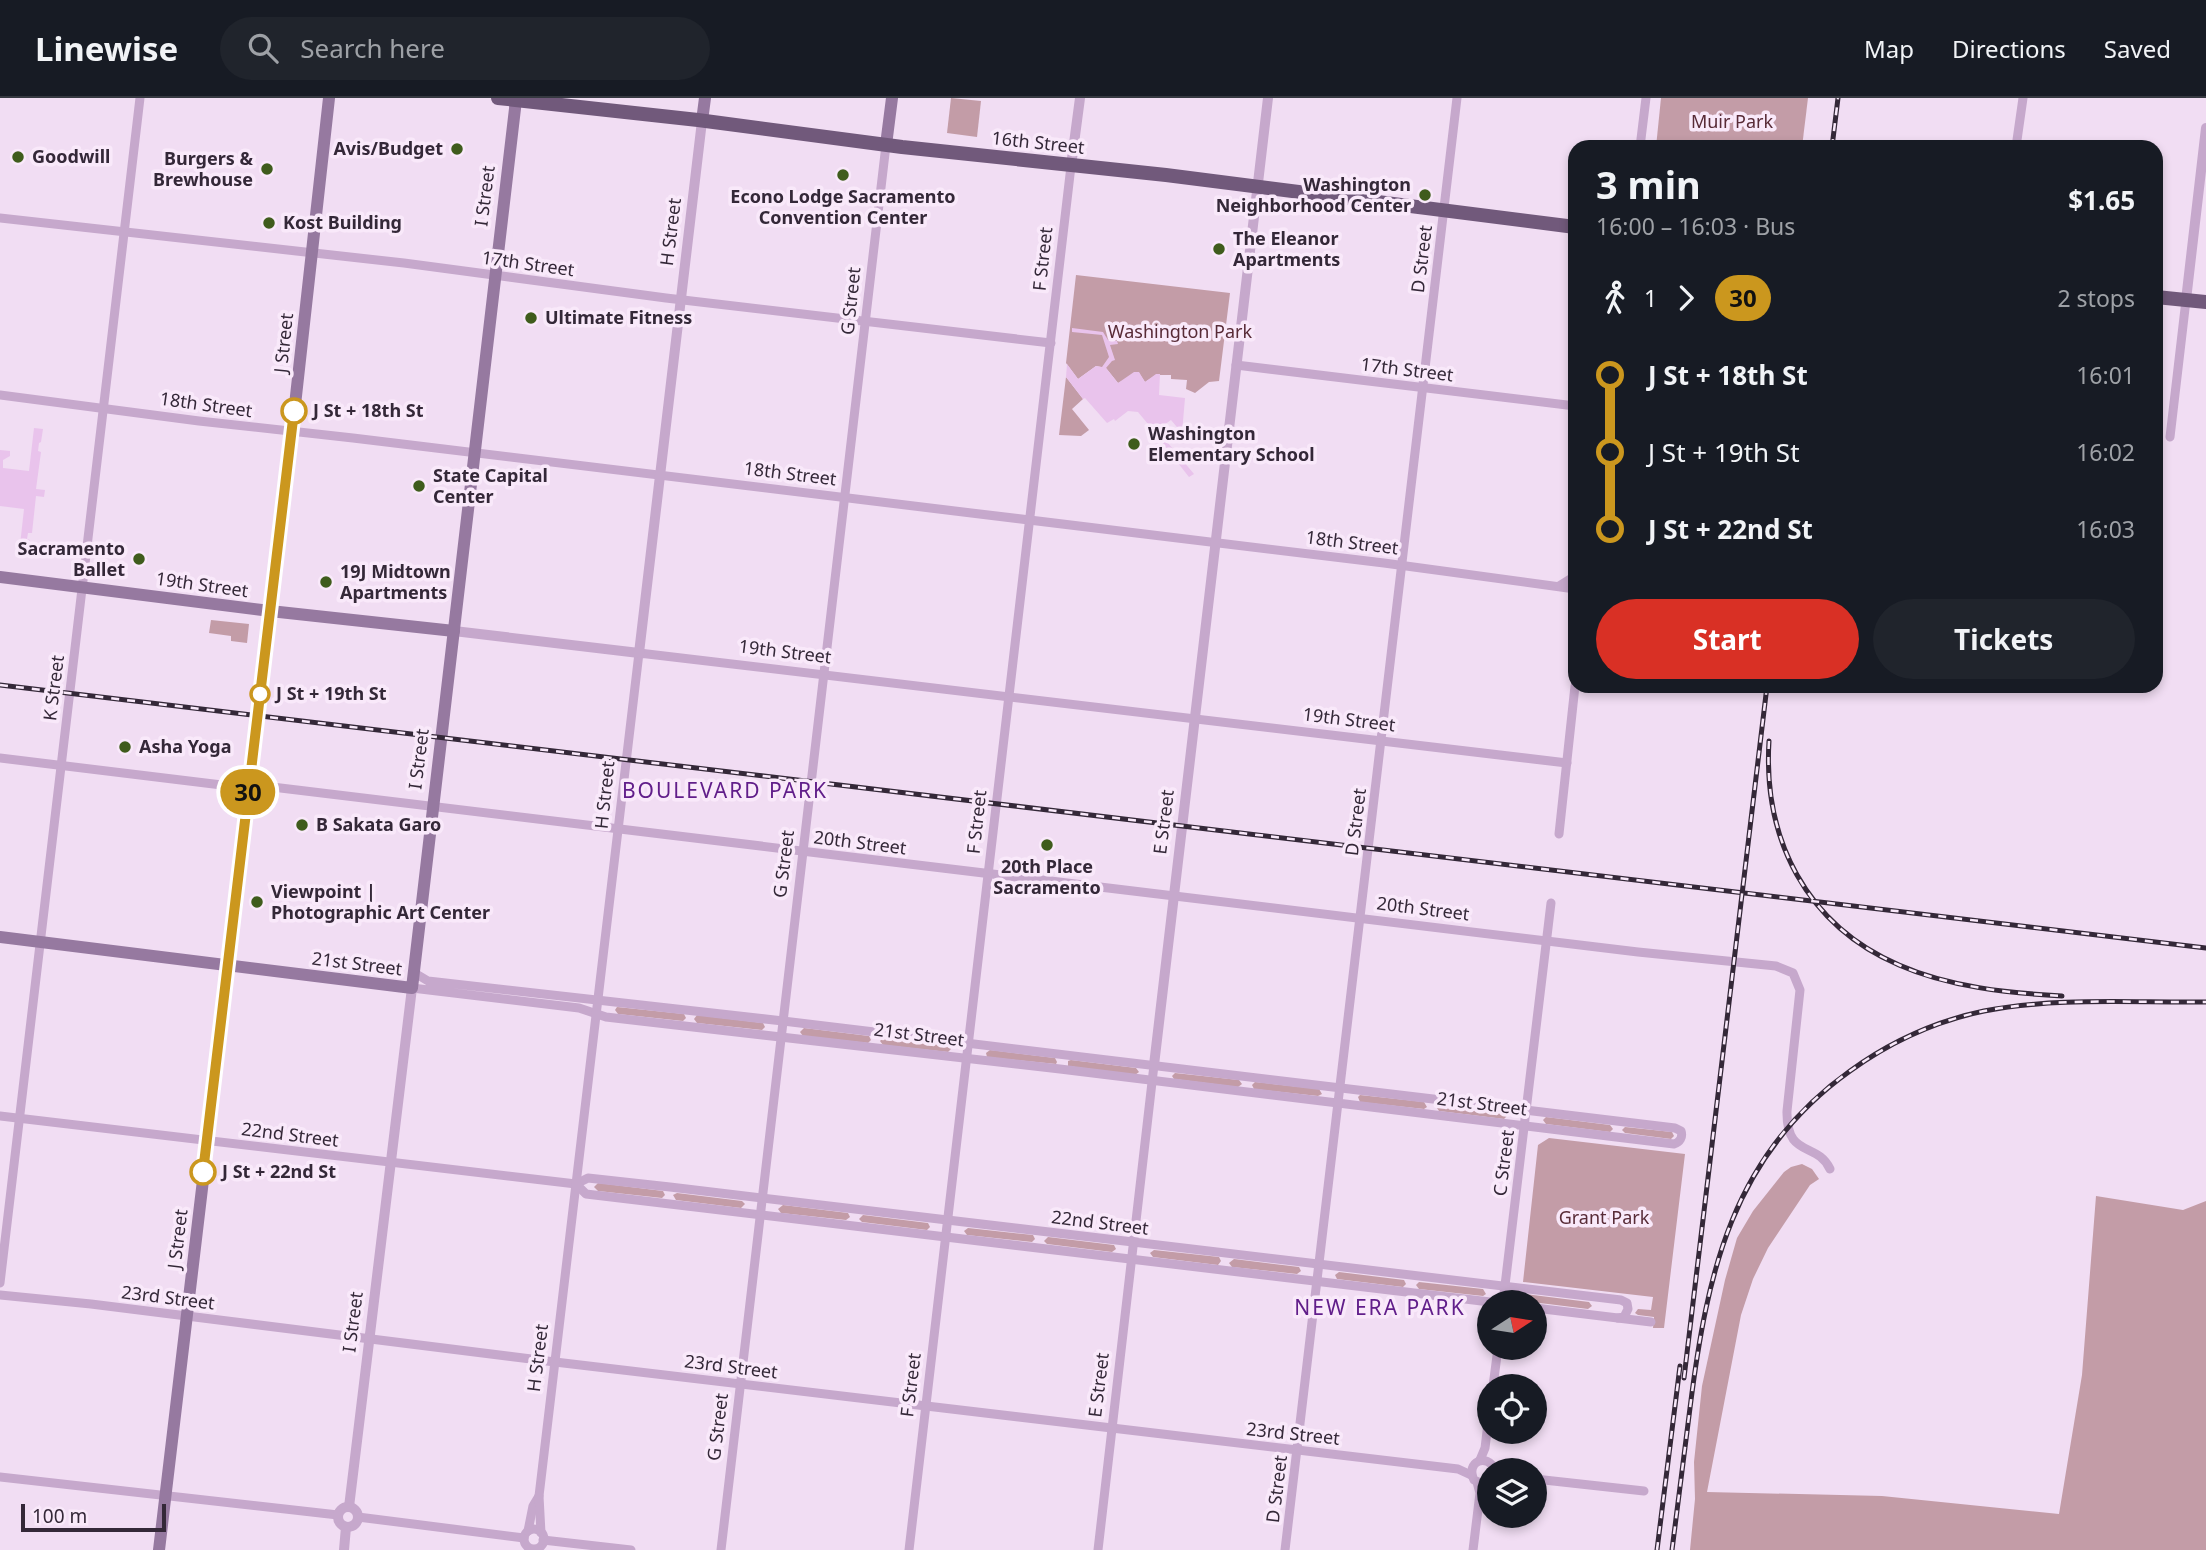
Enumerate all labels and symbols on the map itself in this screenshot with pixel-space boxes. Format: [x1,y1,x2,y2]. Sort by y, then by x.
park label: Muir Park [1691,109,1774,133]
street label: 16th Street [991,125,1086,159]
place label: Avis/Budget [333,136,443,160]
marker: Avis/Budget [449,141,465,157]
place label: Goodwill [32,144,110,168]
place label: Burgers & Brewhouse [153,146,253,191]
marker: Goodwill [10,149,26,165]
marker: Burgers & Brewhouse [259,161,275,177]
street label: I Street [468,164,500,228]
marker: Econo Lodge Sacramento Convention Center [835,167,851,183]
place label: Washington Neighborhood Center [1216,172,1411,217]
place label: Econo Lodge Sacramento Convention Center [730,184,956,229]
marker: Washington Neighborhood Center [1417,187,1433,203]
street label: H Street [654,196,686,267]
place label: Kost Building [283,210,402,234]
marker: Kost Building [261,215,277,231]
street label: D Street [1405,223,1437,294]
street label: F Street [1027,225,1057,292]
place label: The Eleanor Apartments [1233,226,1340,271]
marker: The Eleanor Apartments [1211,241,1227,257]
street label: 17th Street [480,245,576,281]
street label: G Street [835,265,866,336]
place label: Ultimate Fitness [545,305,692,329]
marker: Ultimate Fitness [523,310,539,326]
street label: J Street [268,311,298,376]
park label: Washington Park [1108,319,1253,343]
street label: 17th Street [1359,351,1455,387]
street label: 18th Street [158,386,254,422]
marker: J St + 18th St [281,398,307,424]
place label: J St + 18th St [311,398,424,422]
place label: Washington Elementary School [1148,421,1315,466]
marker: Washington Elementary School [1126,436,1142,452]
street label: 18th Street [742,455,838,491]
place label: State Capital Center [433,463,548,508]
marker: State Capital Center [411,478,427,494]
street label: 18th Street [1304,524,1400,560]
place label: Sacramento Ballet [17,536,125,581]
marker: Sacramento Ballet [131,551,147,567]
place label: 19J Midtown Apartments [340,559,451,604]
street label: 19th Street [154,566,250,602]
marker: 19J Midtown Apartments [318,574,334,590]
street label: 19th Street [737,633,833,669]
street label: K Street [37,653,69,722]
place label: J St + 19th St [274,681,387,705]
marker: J St + 19th St [250,684,270,704]
street label: 19th Street [1301,701,1397,737]
street label: I Street [402,727,434,791]
place label: Asha Yoga [139,734,231,758]
marker: Asha Yoga [117,739,133,755]
street label: H Street [589,759,620,830]
line badge: 30 [216,769,280,815]
district label: BOULEVARD PARK [622,776,828,804]
street label: D Street [1339,786,1371,857]
street label: F Street [961,788,991,855]
street label: E Street [1147,788,1179,856]
place label: B Sakata Garo [316,812,441,836]
marker: B Sakata Garo [294,817,310,833]
street label: 20th Street [812,824,908,860]
street label: G Street [767,828,799,899]
marker: 20th Place Sacramento [1039,837,1055,853]
place label: 20th Place Sacramento [993,854,1101,899]
place label: Viewpoint | Photographic Art Center [271,879,490,924]
street label: 20th Street [1375,890,1471,926]
marker: Viewpoint | Photographic Art Center [249,894,265,910]
street label: 21st Street [311,946,404,981]
street label: 21st Street [873,1017,966,1052]
street label: 21st Street [1436,1086,1529,1121]
street label: 22nd Street [240,1116,341,1152]
street label: C Street [1487,1128,1519,1197]
marker: J St + 22nd St [190,1159,216,1185]
place label: J St + 22nd St [220,1159,336,1183]
street label: 22nd Street [1050,1204,1151,1240]
park label: Grant Park [1559,1205,1650,1229]
street label: J Street [161,1207,193,1272]
street label: 23rd Street [120,1279,217,1315]
street label: I Street [336,1290,368,1354]
north arrow [1477,1290,1547,1360]
district label: NEW ERA PARK [1294,1293,1466,1321]
street label: H Street [521,1322,553,1393]
street label: 23rd Street [683,1348,780,1384]
street label: F Street [894,1351,926,1418]
street label: E Street [1082,1351,1114,1419]
street label: G Street [701,1391,733,1462]
street label: 23rd Street [1245,1416,1341,1450]
street label: D Street [1260,1453,1292,1524]
scale bar [21,1501,166,1533]

